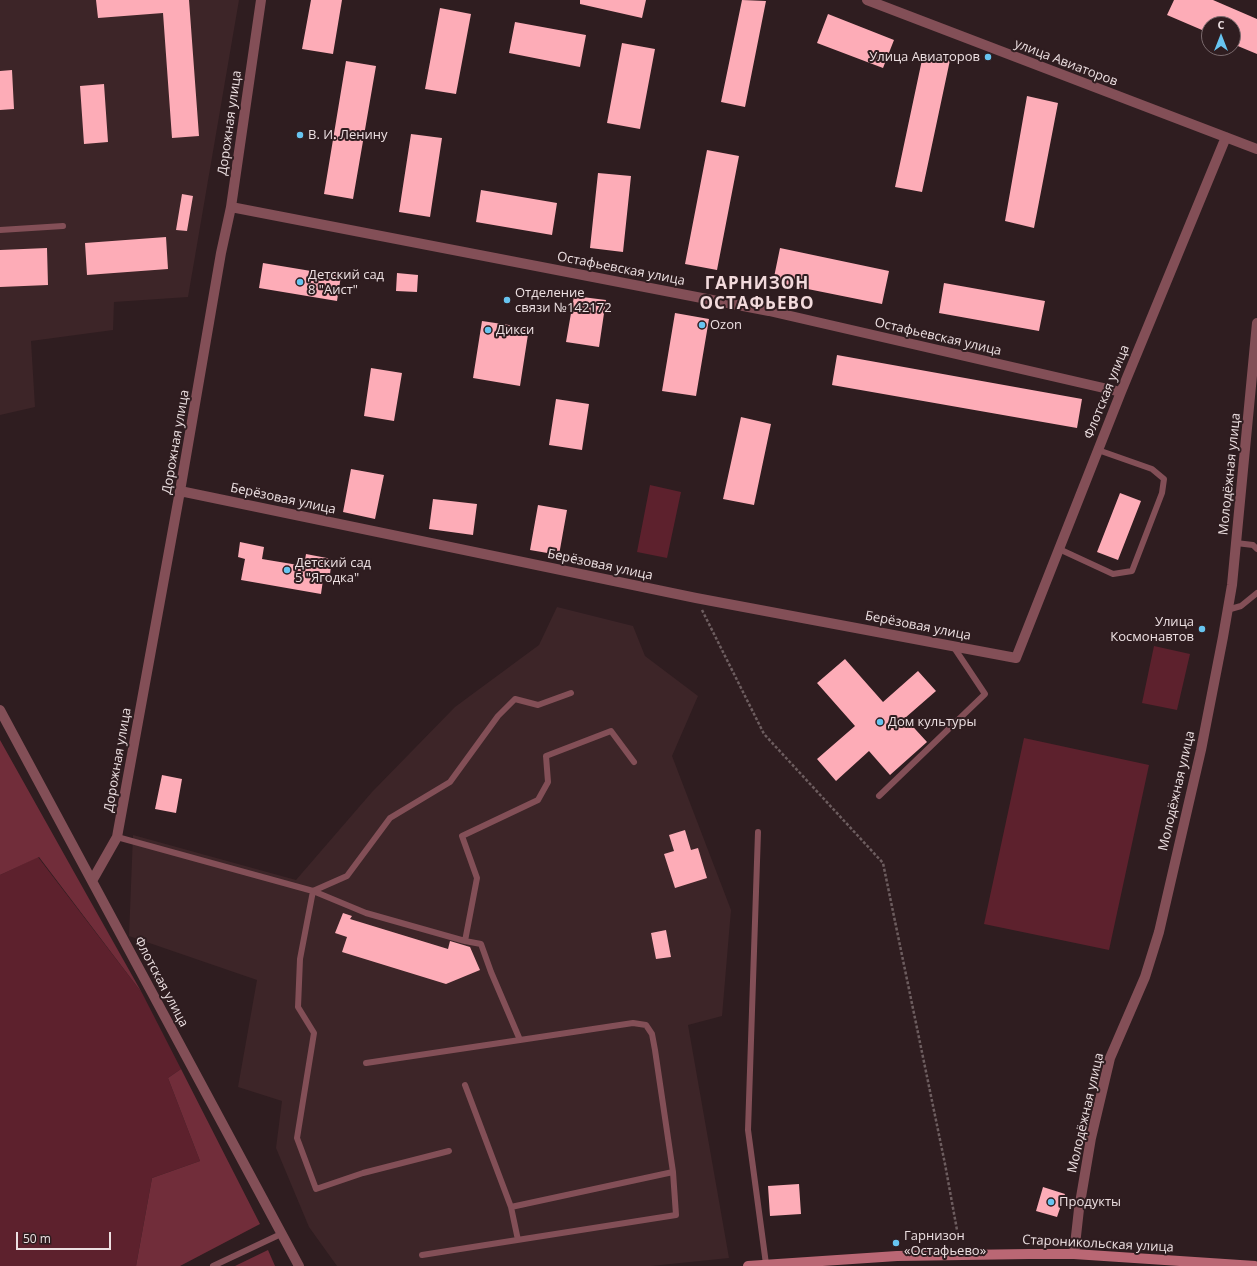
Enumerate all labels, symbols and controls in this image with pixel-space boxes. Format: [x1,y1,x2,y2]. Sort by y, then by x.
north arrow [1201,16,1241,56]
text: С [1217,17,1225,32]
street label: улица Авиаторов [1012,36,1120,90]
place label: Улица Авиаторов [869,49,980,65]
marker: Улица Авиаторов [983,52,993,62]
street label: Дорожная улица [215,70,245,176]
place label: В. И. Ленину [308,127,388,143]
marker: В. И. Ленину [295,130,305,140]
street label: Остафьевская улица [556,249,686,289]
place label: Детский сад 8 "Аист" [308,267,384,298]
district label: ГАРНИЗОН ОСТАФЬЕВО [700,274,814,314]
marker: Детский сад 8 "Аист" [295,277,305,287]
place label: Отделение связи №142172 [515,285,612,316]
marker: Отделение связи №142172 [502,295,512,305]
street label: Остафьевская улица [873,315,1003,359]
place label: Ozon [710,317,742,333]
marker: Ozon [697,320,707,330]
place label: Дикси [496,322,534,338]
marker: Дикси [483,325,493,335]
street label: Флотская улица [1081,343,1133,441]
street label: Дорожная улица [159,389,193,495]
street label: Молодёжная улица [1216,412,1244,536]
street label: Берёзовая улица [229,480,337,518]
street label: Берёзовая улица [546,546,654,584]
place label: Детский сад 5 "Ягодка" [295,555,371,586]
marker: Детский сад 5 "Ягодка" [282,565,292,575]
street label: Берёзовая улица [864,608,972,644]
place label: Улица Космонавтов [1110,614,1194,645]
marker: Улица Космонавтов [1197,624,1207,634]
street label: Дорожная улица [101,707,135,813]
place label: Дом культуры [888,714,977,730]
marker: Дом культуры [875,717,885,727]
street label: Молодёжная улица [1156,729,1198,853]
street label: Флотская улица [131,934,191,1030]
street label: Молодёжная улица [1065,1051,1107,1175]
place label: Продукты [1059,1194,1121,1210]
marker: Продукты [1046,1197,1056,1207]
scale bar [18,1224,113,1250]
place label: Гарнизон «Остафьево» [904,1228,986,1259]
text: 50 m [23,1230,51,1247]
street label: Староникольская улица [1022,1232,1174,1256]
marker: Гарнизон «Остафьево» [891,1238,901,1248]

